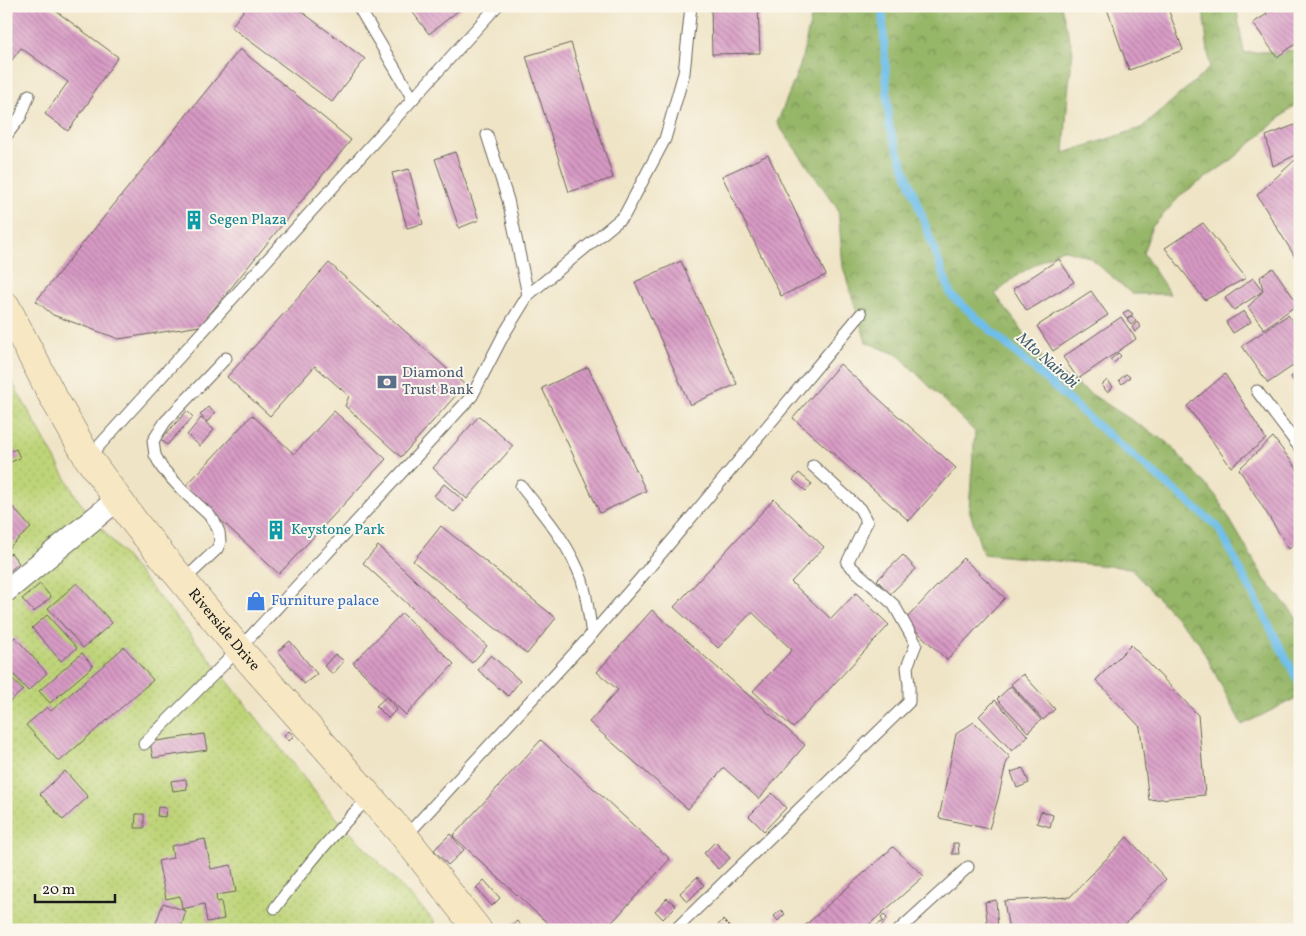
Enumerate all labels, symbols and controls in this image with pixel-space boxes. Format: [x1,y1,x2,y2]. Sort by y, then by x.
building icon: Segen Plaza [183,209,205,231]
place label: Segen Plaza [209,210,287,231]
water label: Mto Nairobi [1011,327,1083,395]
place label: Diamond Trust Bank [402,363,474,401]
bank icon: Diamond Trust Bank [376,371,398,393]
building icon: Keystone Park [265,519,287,541]
place label: Keystone Park [291,520,385,541]
street label: Riverside Drive [183,584,265,676]
shop icon: Furniture palace [245,590,267,612]
place label: Furniture palace [271,591,379,612]
scale bar [35,871,115,903]
text: 20 m [42,880,75,901]

